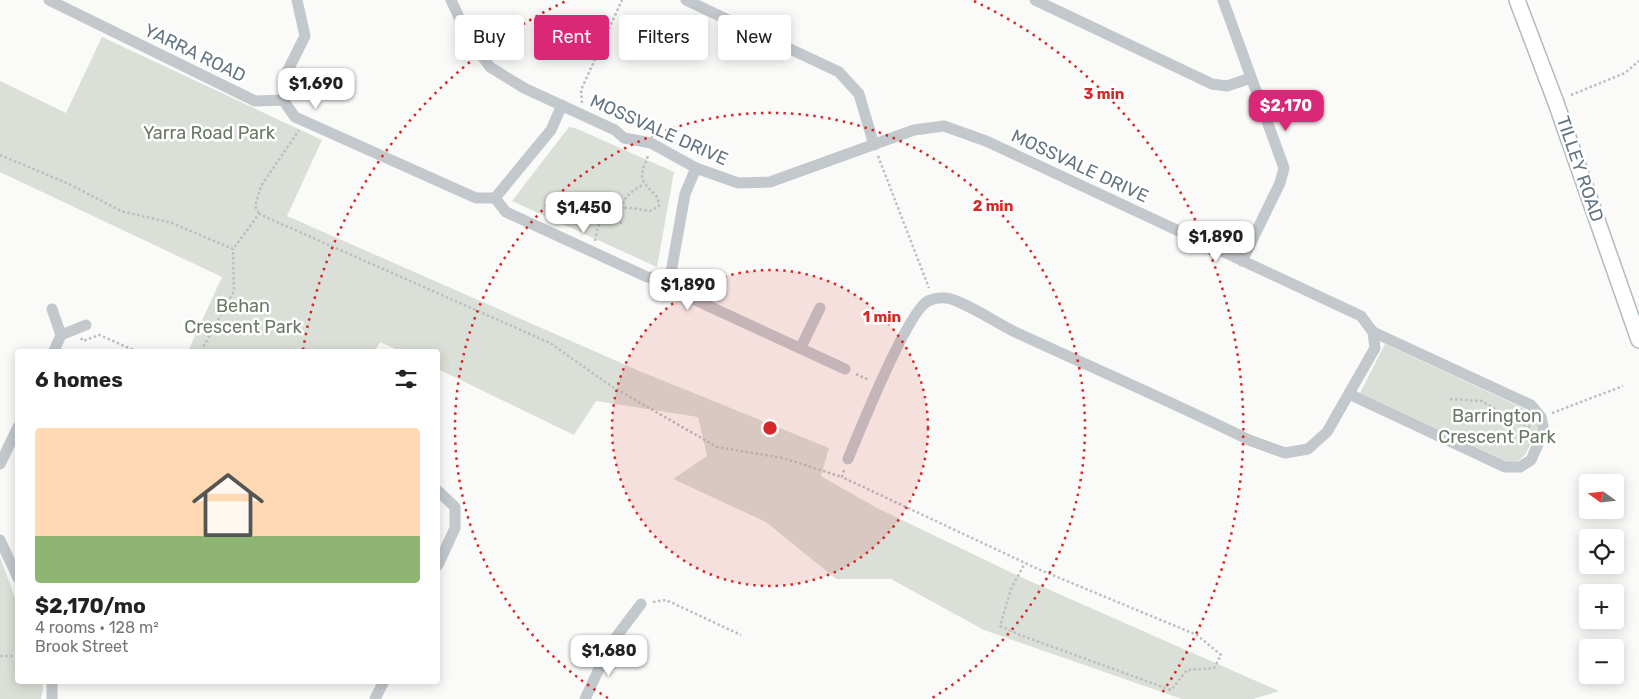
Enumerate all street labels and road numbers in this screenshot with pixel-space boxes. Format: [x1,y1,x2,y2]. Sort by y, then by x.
street label: YARRA ROAD [141,19,249,87]
street label: MOSSVALE DRIVE [587,90,731,170]
street label: TILLEY ROAD [1552,113,1608,225]
street label: MOSSVALE DRIVE [1008,125,1152,207]

